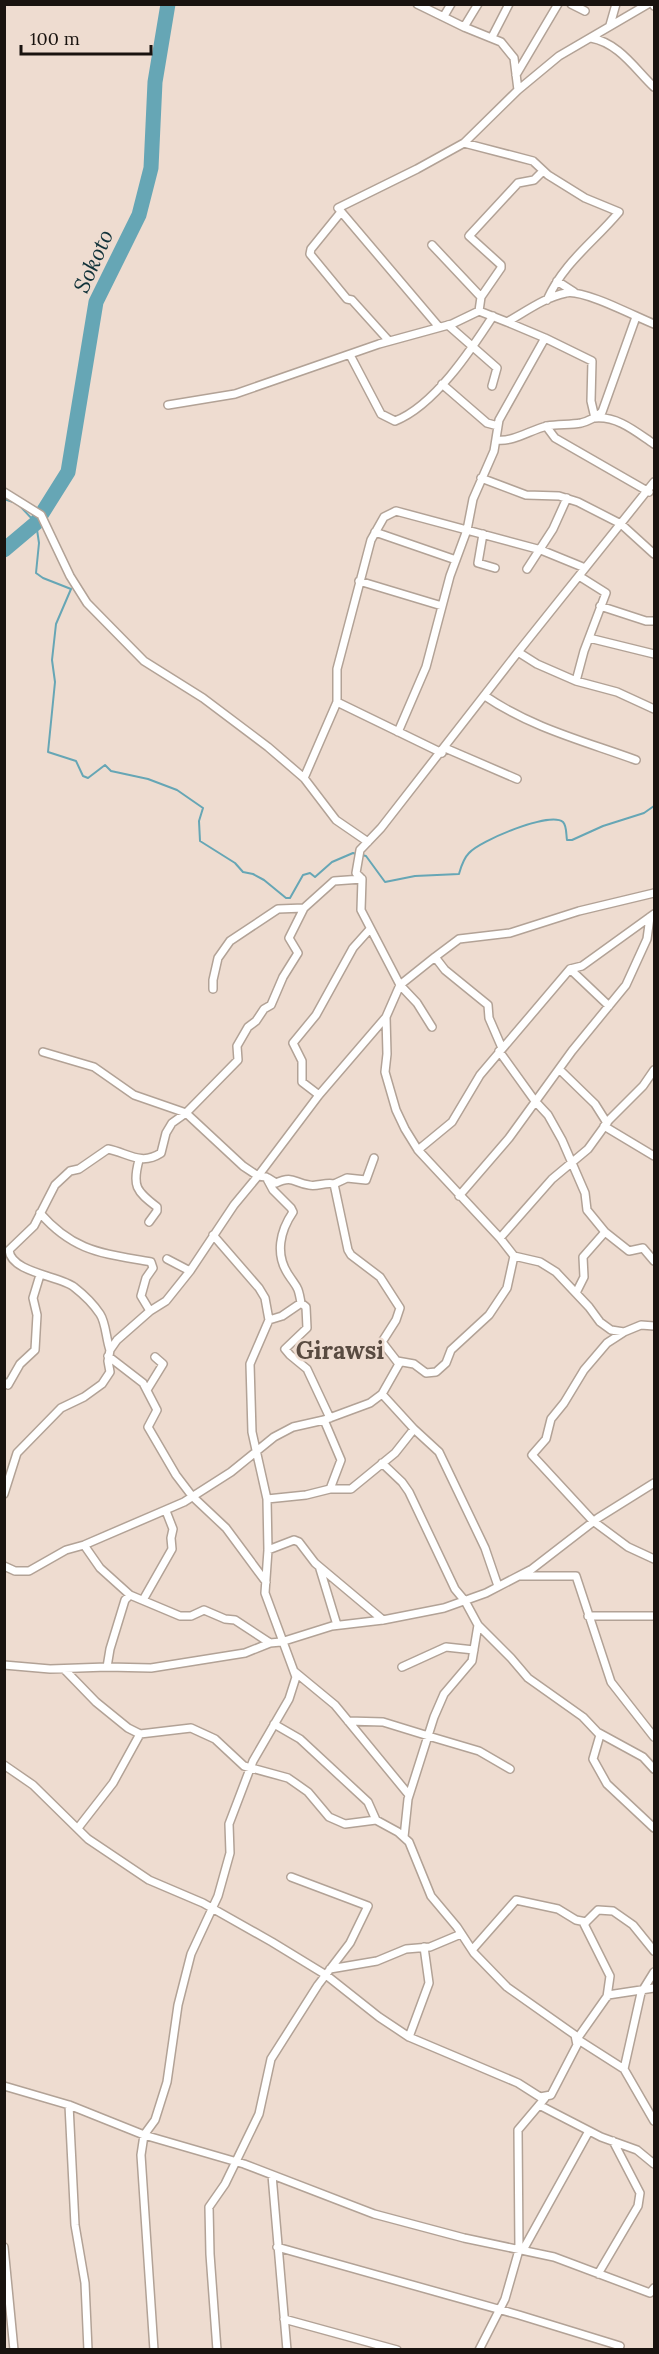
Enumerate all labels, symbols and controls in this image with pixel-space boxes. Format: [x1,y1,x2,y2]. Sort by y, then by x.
scale bar [21,18,152,56]
text: 100 m [30,27,80,50]
water label: Sokoto [67,225,119,297]
district label: Girawsi [296,1335,384,1366]

